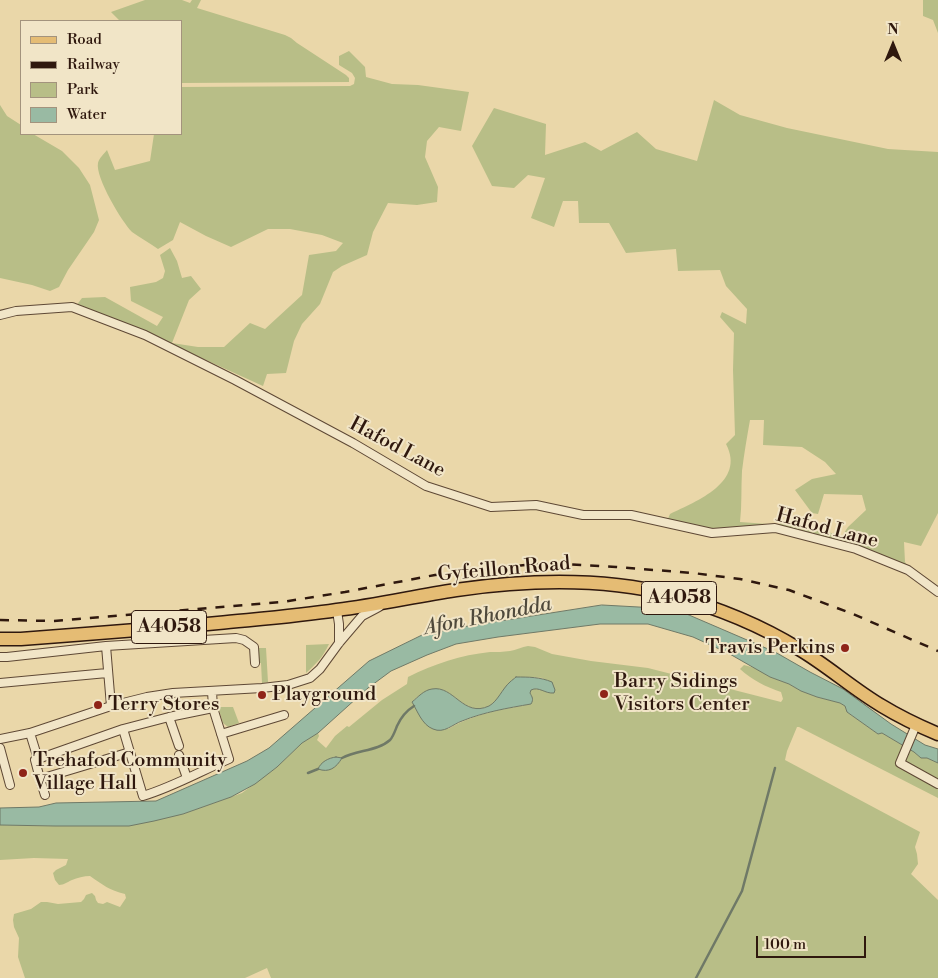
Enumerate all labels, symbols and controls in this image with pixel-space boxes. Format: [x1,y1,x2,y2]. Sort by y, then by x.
legend [20,20,182,135]
north arrow [868,20,918,70]
text: N [887,21,899,39]
text: Road [67,30,102,49]
text: Railway [67,55,120,74]
text: Park [67,80,98,99]
text: Water [67,105,106,124]
street label: Hafod Lane [345,413,449,483]
street label: Hafod Lane [773,504,881,554]
street label: Gyfeillon Road [436,552,572,588]
road number: A4058 [642,582,716,614]
water label: Afon Rhondda [422,592,554,642]
road number: A4058 [132,610,206,644]
place label: Travis Perkins [705,636,835,660]
marker: Travis Perkins [839,642,851,654]
place label: Barry Sidings Visitors Center [614,670,750,717]
place label: Playground [272,683,376,707]
marker: Barry Sidings Visitors Center [598,688,610,700]
marker: Playground [256,689,268,701]
place label: Terry Stores [108,693,219,717]
marker: Terry Stores [92,699,104,711]
place label: Trehafod Community Village Hall [33,749,227,796]
marker: Trehafod Community Village Hall [17,767,29,779]
scale bar [758,926,868,958]
text: 100 m [764,935,806,954]

